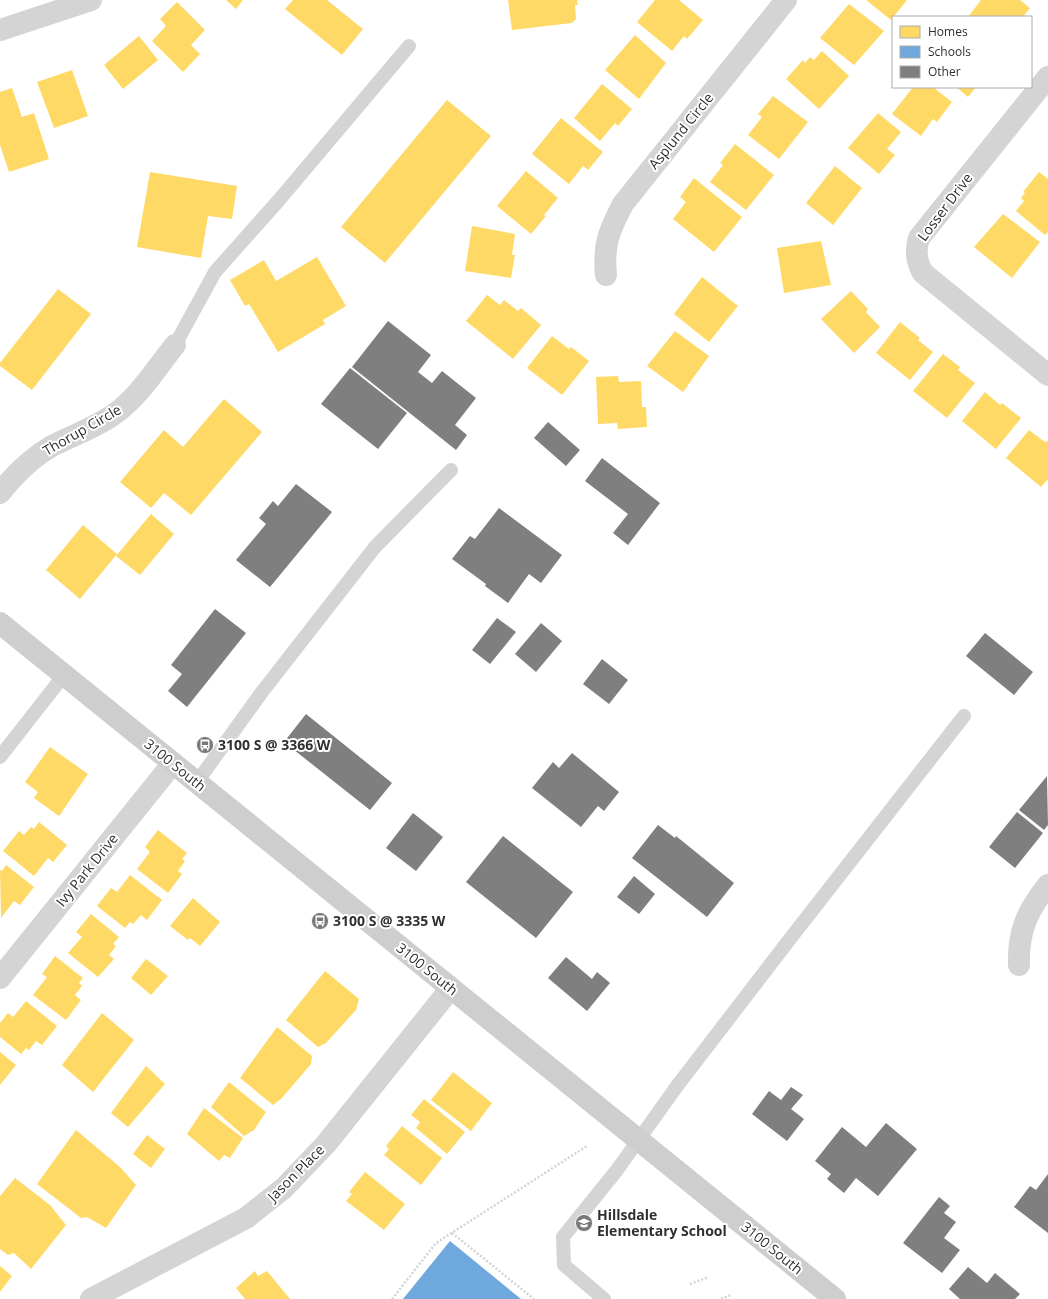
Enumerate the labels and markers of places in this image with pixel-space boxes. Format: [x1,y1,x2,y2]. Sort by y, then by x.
bus stop icon: 3100 S @ 3366 W [195,735,215,755]
place label: 3100 S @ 3366 W [218,735,331,754]
bus stop icon: 3100 S @ 3335 W [310,911,330,931]
place label: 3100 S @ 3335 W [333,911,446,930]
place label: Hillsdale Elementary School [597,1205,727,1240]
school or university icon: Hillsdale Elementary School [574,1213,594,1233]

